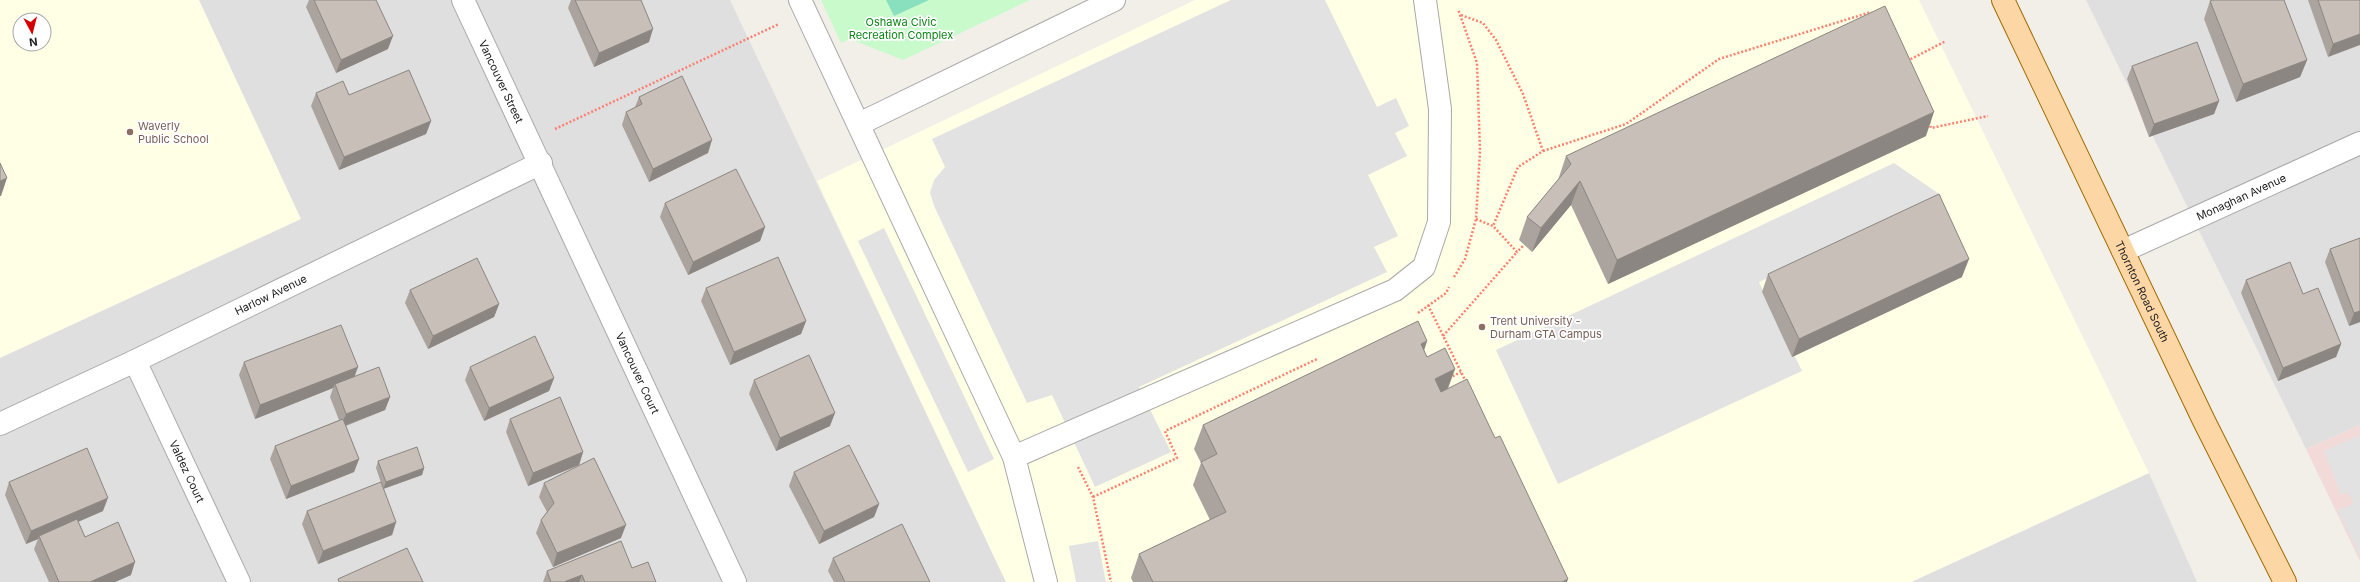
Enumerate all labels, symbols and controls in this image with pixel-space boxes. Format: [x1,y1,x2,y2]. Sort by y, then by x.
north arrow [12,12,52,52]
park label: Oshawa Civic Recreation Complex [849,15,953,42]
text: N [28,34,38,49]
street label: Vancouver Street [476,38,527,126]
place label: Waverly Public School [138,119,209,146]
marker: Waverly Public School [125,127,135,137]
street label: Monaghan Avenue [2194,171,2288,224]
street label: Thornton Road South [2112,239,2172,344]
street label: Harlow Avenue [232,271,309,318]
place label: Trent University - Durham GTA Campus [1490,314,1602,341]
marker: Trent University - Durham GTA Campus [1477,322,1487,332]
street label: Vancouver Court [612,330,663,416]
street label: Valdez Court [166,438,208,505]

